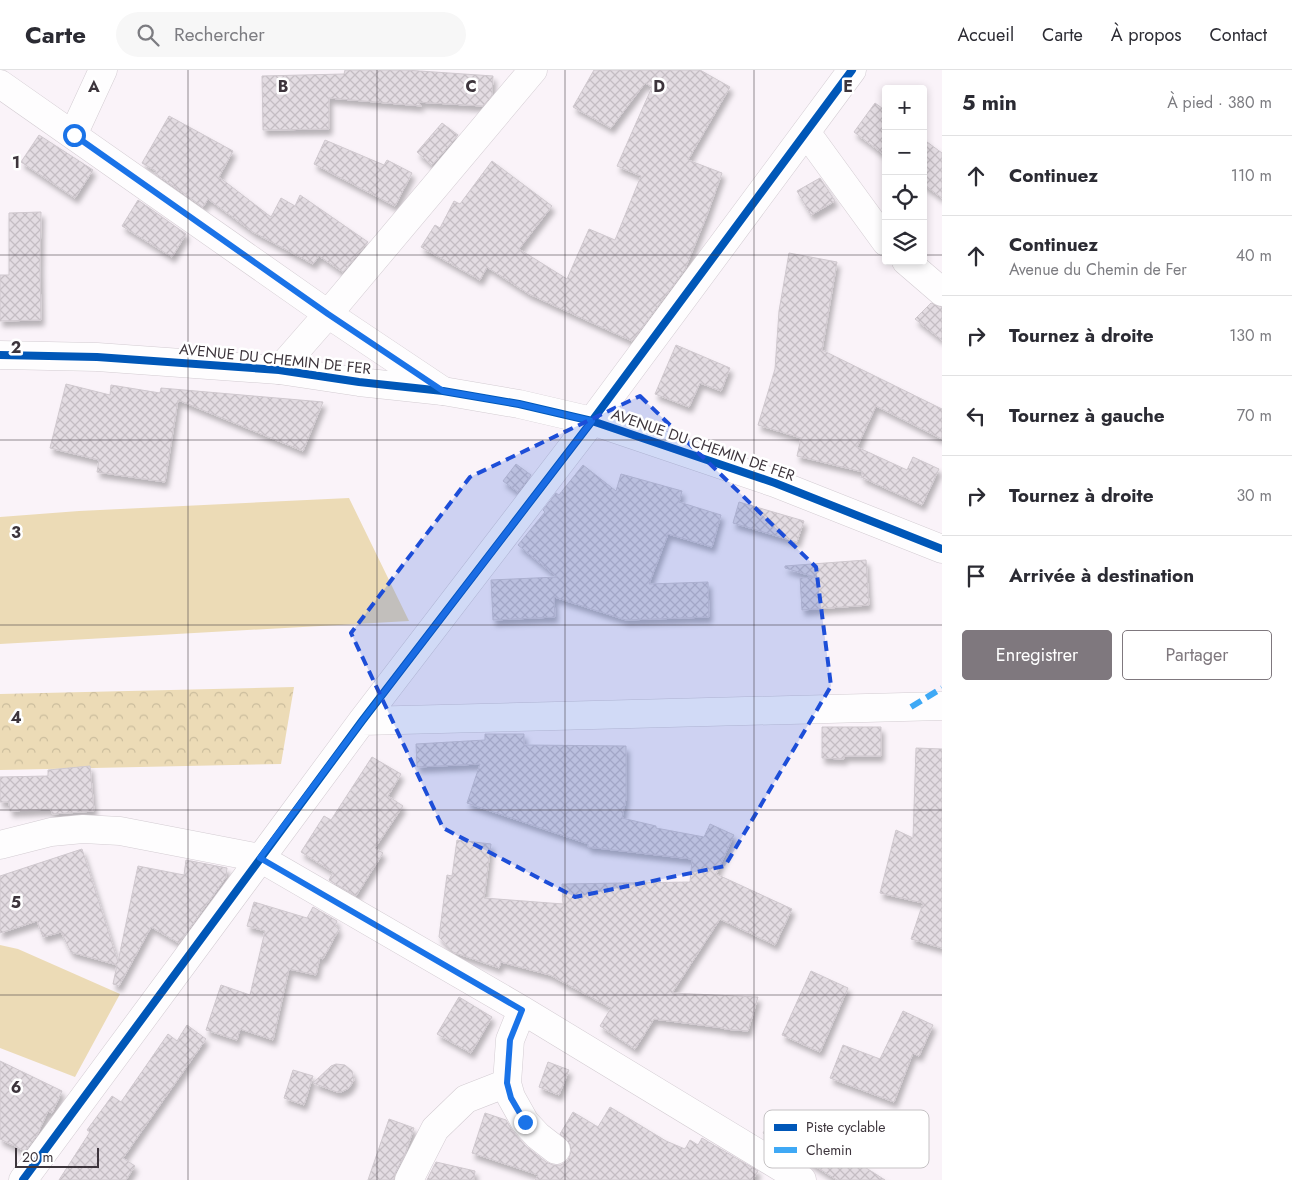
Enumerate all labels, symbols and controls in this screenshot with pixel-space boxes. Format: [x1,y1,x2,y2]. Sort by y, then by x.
search box [116,12,466,57]
text: Carte [25,17,86,52]
icon: search [134,21,162,49]
text: Rechercher [174,21,265,48]
text: Accueil [957,22,1014,48]
text: Carte [1042,22,1083,48]
text: À propos [1111,22,1181,48]
text: Contact [1209,22,1267,48]
text: A [87,75,100,98]
text: B [278,75,288,98]
text: C [465,75,477,98]
text: D [653,75,665,98]
text: E [843,75,853,98]
map controls [882,85,927,265]
button: + [882,85,927,130]
text: 5 min [962,88,1017,118]
text: À pied · 380 m [1167,91,1272,114]
route start [63,124,86,147]
button: − [882,130,927,175]
text: 1 [12,151,20,174]
icon: ahead [962,162,990,190]
text: Continuez [1009,162,1098,189]
text: 110 m [1231,164,1272,187]
button: locate [882,175,927,220]
button: layers [882,220,927,265]
text: Continuez [1009,231,1098,258]
icon: ahead [962,242,990,270]
text: 40 m [1236,244,1272,267]
text: Avenue du Chemin de Fer [1009,258,1187,281]
icon: right [962,322,990,350]
text: Tournez à droite [1009,322,1154,349]
text: 130 m [1229,324,1272,347]
text: 2 [11,336,21,359]
street label: AVENUE DU CHEMIN DE FER [178,338,373,380]
icon: left [962,402,990,430]
text: Tournez à gauche [1009,402,1165,429]
street label: AVENUE DU CHEMIN DE FER [608,403,798,487]
text: 70 m [1237,404,1272,427]
icon: right [962,482,990,510]
text: Tournez à droite [1009,482,1154,509]
text: 30 m [1236,484,1272,507]
text: 3 [11,521,21,544]
icon: arrive [962,562,990,590]
text: Arrivée à destination [1009,562,1194,589]
button: Enregistrer [962,630,1112,680]
button: Partager [1122,630,1272,680]
text: 4 [10,706,22,729]
text: 5 [11,891,21,914]
text: 6 [11,1076,21,1099]
legend [764,1110,929,1168]
route end [514,1111,537,1134]
text: Piste cyclable [806,1117,885,1137]
text: Chemin [806,1140,852,1160]
scale bar [15,1145,99,1168]
text: 20 m [22,1147,54,1167]

